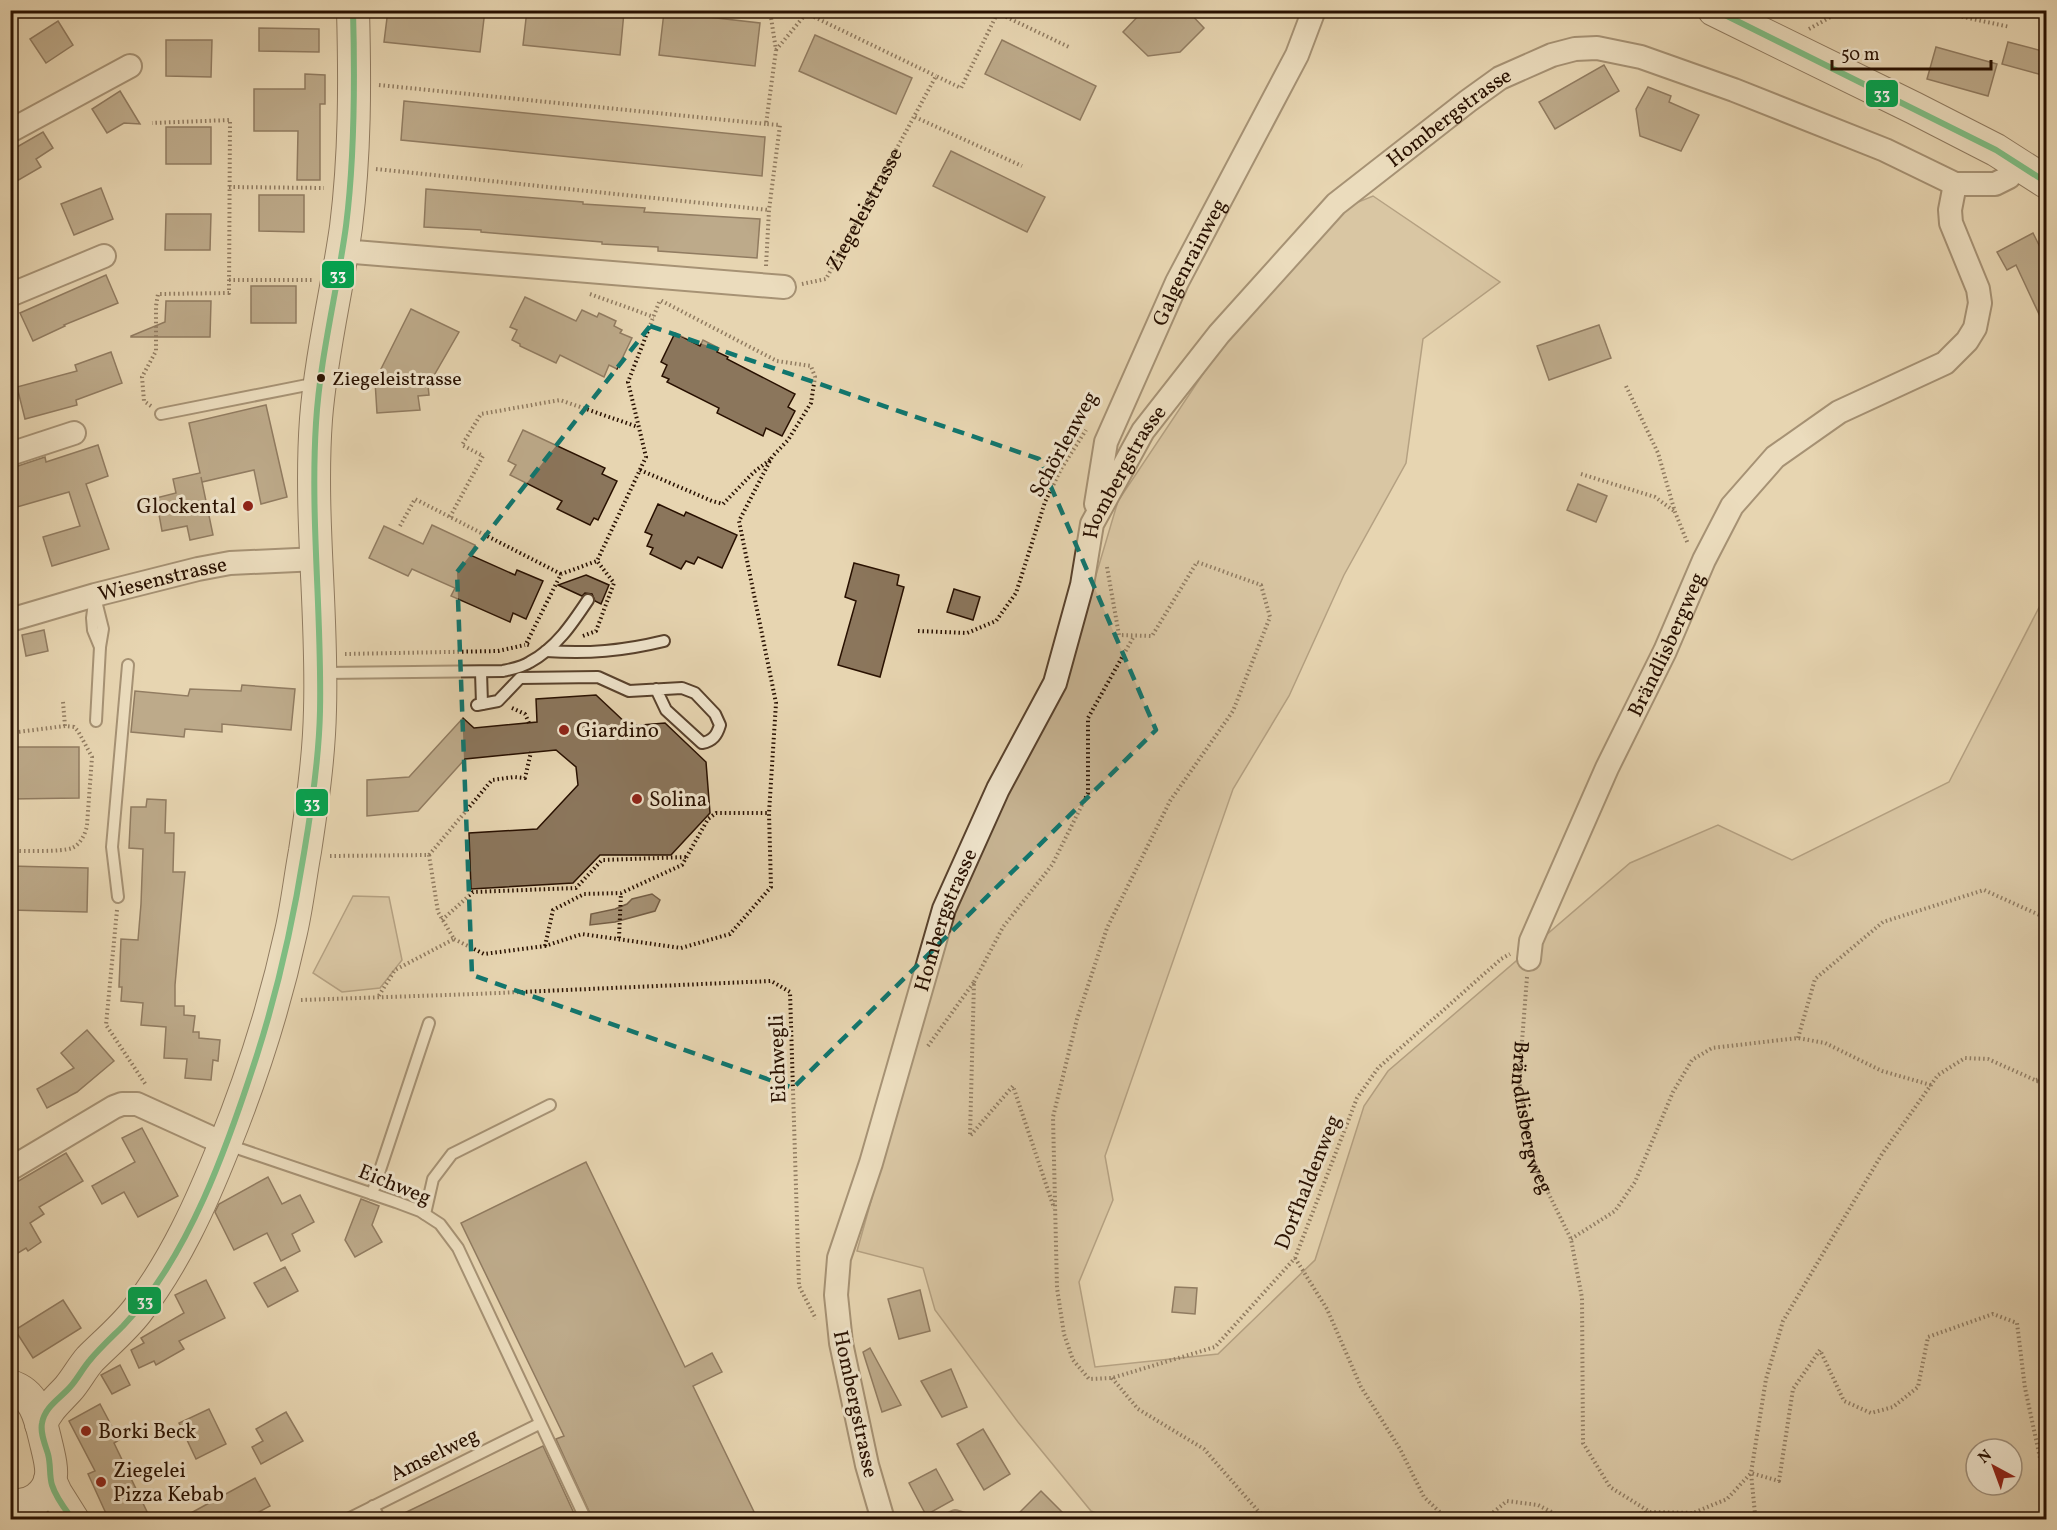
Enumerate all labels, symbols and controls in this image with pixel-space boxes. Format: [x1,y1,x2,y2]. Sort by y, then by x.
scale bar [1832,33,1991,71]
text: 50 m [1841,43,1880,68]
street label: Hombergstrasse [1381,62,1516,175]
line badge: 33 [1865,79,1899,108]
text: 33 [1874,84,1890,106]
street label: Ziegeleistrasse [820,143,910,277]
street label: Galgenrainweg [1146,194,1235,331]
line badge: 33 [321,260,355,289]
text: 33 [330,265,346,287]
place label: Ziegeleistrasse [332,366,462,394]
marker: Ziegeleistrasse [315,372,327,384]
street label: Schörlenweg [1023,386,1106,503]
street label: Hombergstrasse [1077,400,1174,541]
place label: Glockental [137,493,236,522]
marker: Glockental [241,499,255,513]
street label: Wiesenstrasse [95,551,230,610]
street label: Brändlisbergweg [1621,568,1713,722]
place label: Giardino [576,717,659,746]
marker: Giardino [557,723,571,737]
place label: Solina [649,786,707,815]
line badge: 33 [295,788,329,817]
marker: Solina [630,792,644,806]
text: 33 [304,793,320,815]
street label: Hombergstrasse [908,844,985,995]
street label: Eichwegli [762,1014,795,1104]
street label: Brändlisbergweg [1503,1039,1560,1199]
street label: Dorfhaldenweg [1268,1111,1349,1254]
street label: Eichweg [354,1158,435,1213]
line badge: 33 [127,1286,162,1315]
text: 33 [137,1291,153,1313]
street label: Hombergstrasse [825,1328,884,1481]
place label: Borki Beck [98,1418,197,1447]
street label: Amselweg [385,1421,484,1489]
marker: Borki Beck [79,1424,93,1438]
north arrow [1964,1437,2024,1497]
text: N [1974,1445,1997,1469]
place label: Ziegelei Pizza Kebab [113,1457,224,1510]
marker: Ziegelei Pizza Kebab [94,1475,108,1489]

